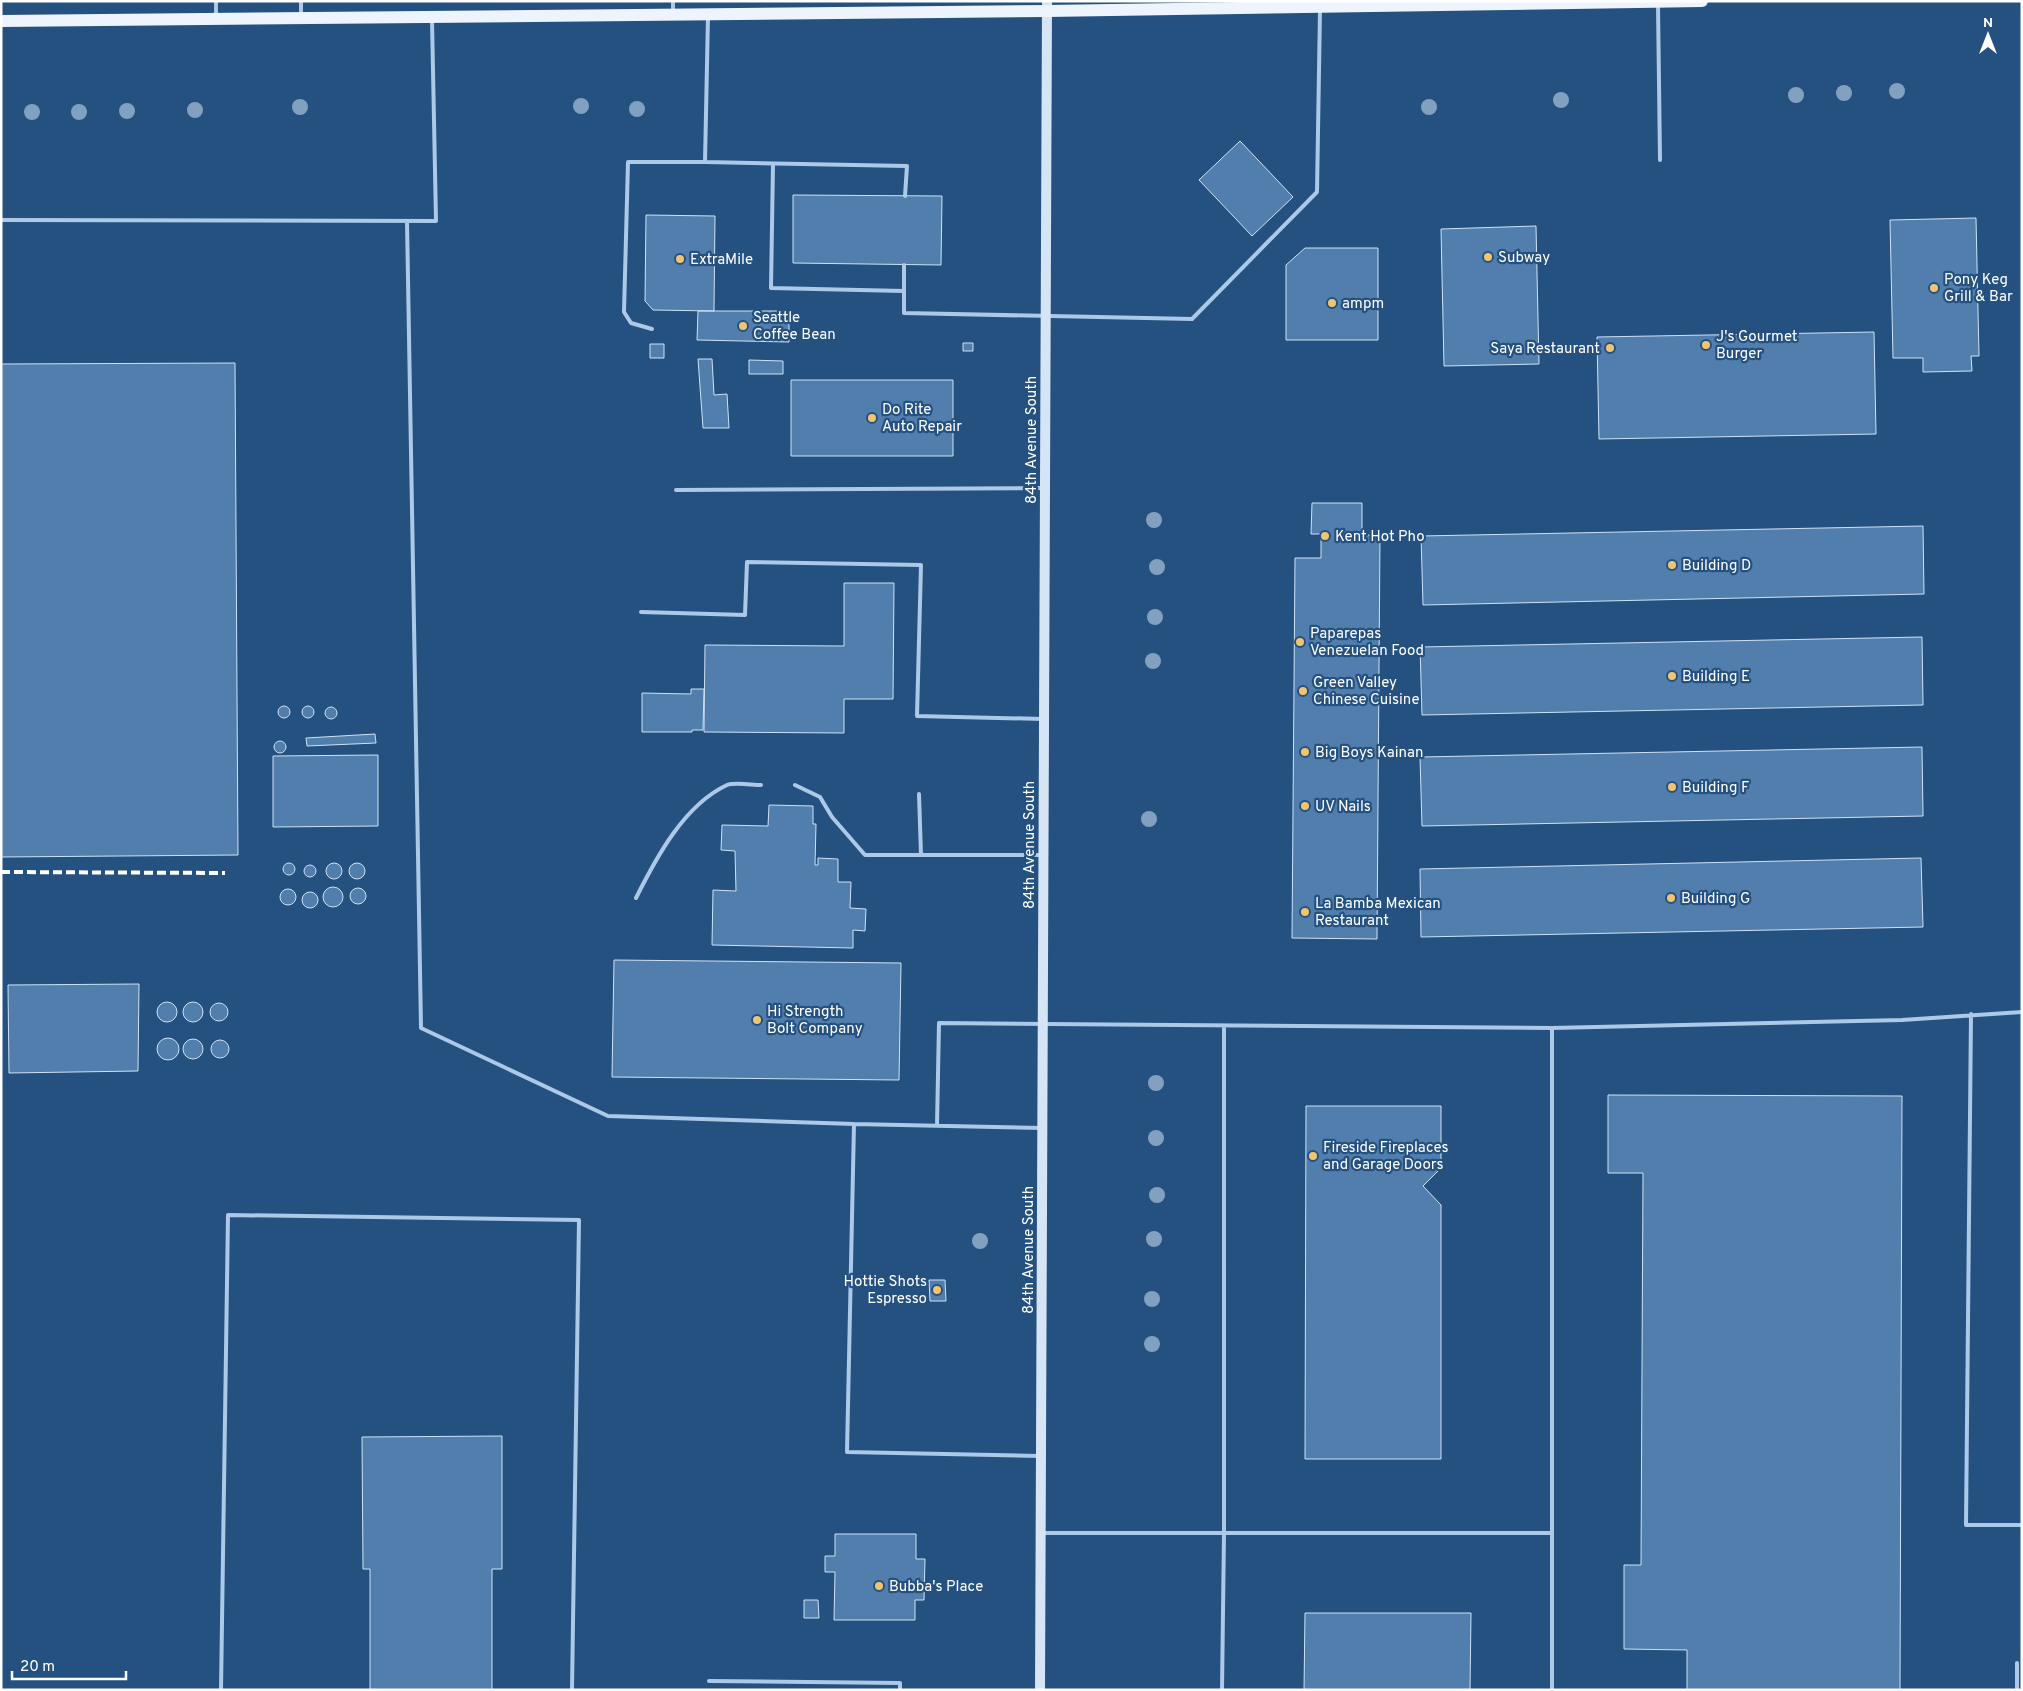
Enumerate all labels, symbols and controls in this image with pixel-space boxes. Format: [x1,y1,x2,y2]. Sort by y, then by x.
north arrow [1963,10,2013,60]
text: N [1983,15,1993,32]
place label: Subway [1498,249,1550,268]
place label: ExtraMile [690,251,753,270]
marker: Subway [1482,251,1494,263]
marker: ExtraMile [674,253,686,265]
place label: Pony Keg Grill & Bar [1944,271,2013,307]
marker: Pony Keg Grill & Bar [1928,282,1940,294]
place label: ampm [1342,295,1384,314]
marker: ampm [1326,297,1338,309]
place label: Seattle Coffee Bean [753,309,836,345]
marker: Seattle Coffee Bean [737,320,749,332]
place label: J's Gourmet Burger [1716,328,1797,364]
marker: J's Gourmet Burger [1700,339,1712,351]
place label: Saya Restaurant [1490,340,1600,359]
marker: Saya Restaurant [1604,342,1616,354]
street label: 84th Avenue South [1023,376,1042,504]
place label: Do Rite Auto Repair [882,401,962,437]
marker: Do Rite Auto Repair [866,412,878,424]
place label: Kent Hot Pho [1335,528,1425,547]
marker: Kent Hot Pho [1319,530,1331,542]
place label: Building D [1682,557,1751,576]
marker: Building D [1666,559,1678,571]
place label: Paparepas Venezuelan Food [1310,625,1424,661]
marker: Paparepas Venezuelan Food [1294,636,1306,648]
place label: Building E [1682,668,1750,687]
marker: Building E [1666,670,1678,682]
place label: Green Valley Chinese Cuisine [1313,674,1420,710]
marker: Green Valley Chinese Cuisine [1297,685,1309,697]
place label: Big Boys Kainan [1315,744,1424,763]
marker: Big Boys Kainan [1299,746,1311,758]
place label: Building F [1682,779,1749,798]
street label: 84th Avenue South [1021,781,1040,909]
marker: Building F [1666,781,1678,793]
place label: UV Nails [1315,798,1371,817]
marker: UV Nails [1299,800,1311,812]
place label: Building G [1681,890,1750,909]
marker: Building G [1665,892,1677,904]
place label: La Bamba Mexican Restaurant [1315,895,1441,931]
marker: La Bamba Mexican Restaurant [1299,906,1311,918]
place label: Hi Strength Bolt Company [767,1003,863,1039]
marker: Hi Strength Bolt Company [751,1014,763,1026]
place label: Fireside Fireplaces and Garage Doors [1323,1139,1449,1175]
marker: Fireside Fireplaces and Garage Doors [1307,1150,1319,1162]
street label: 84th Avenue South [1020,1186,1039,1314]
place label: Hottie Shots Espresso [844,1273,927,1309]
marker: Hottie Shots Espresso [931,1284,943,1296]
place label: Bubba's Place [889,1578,983,1597]
marker: Bubba's Place [873,1580,885,1592]
scale bar [12,1648,126,1680]
text: 20 m [20,1658,55,1677]

